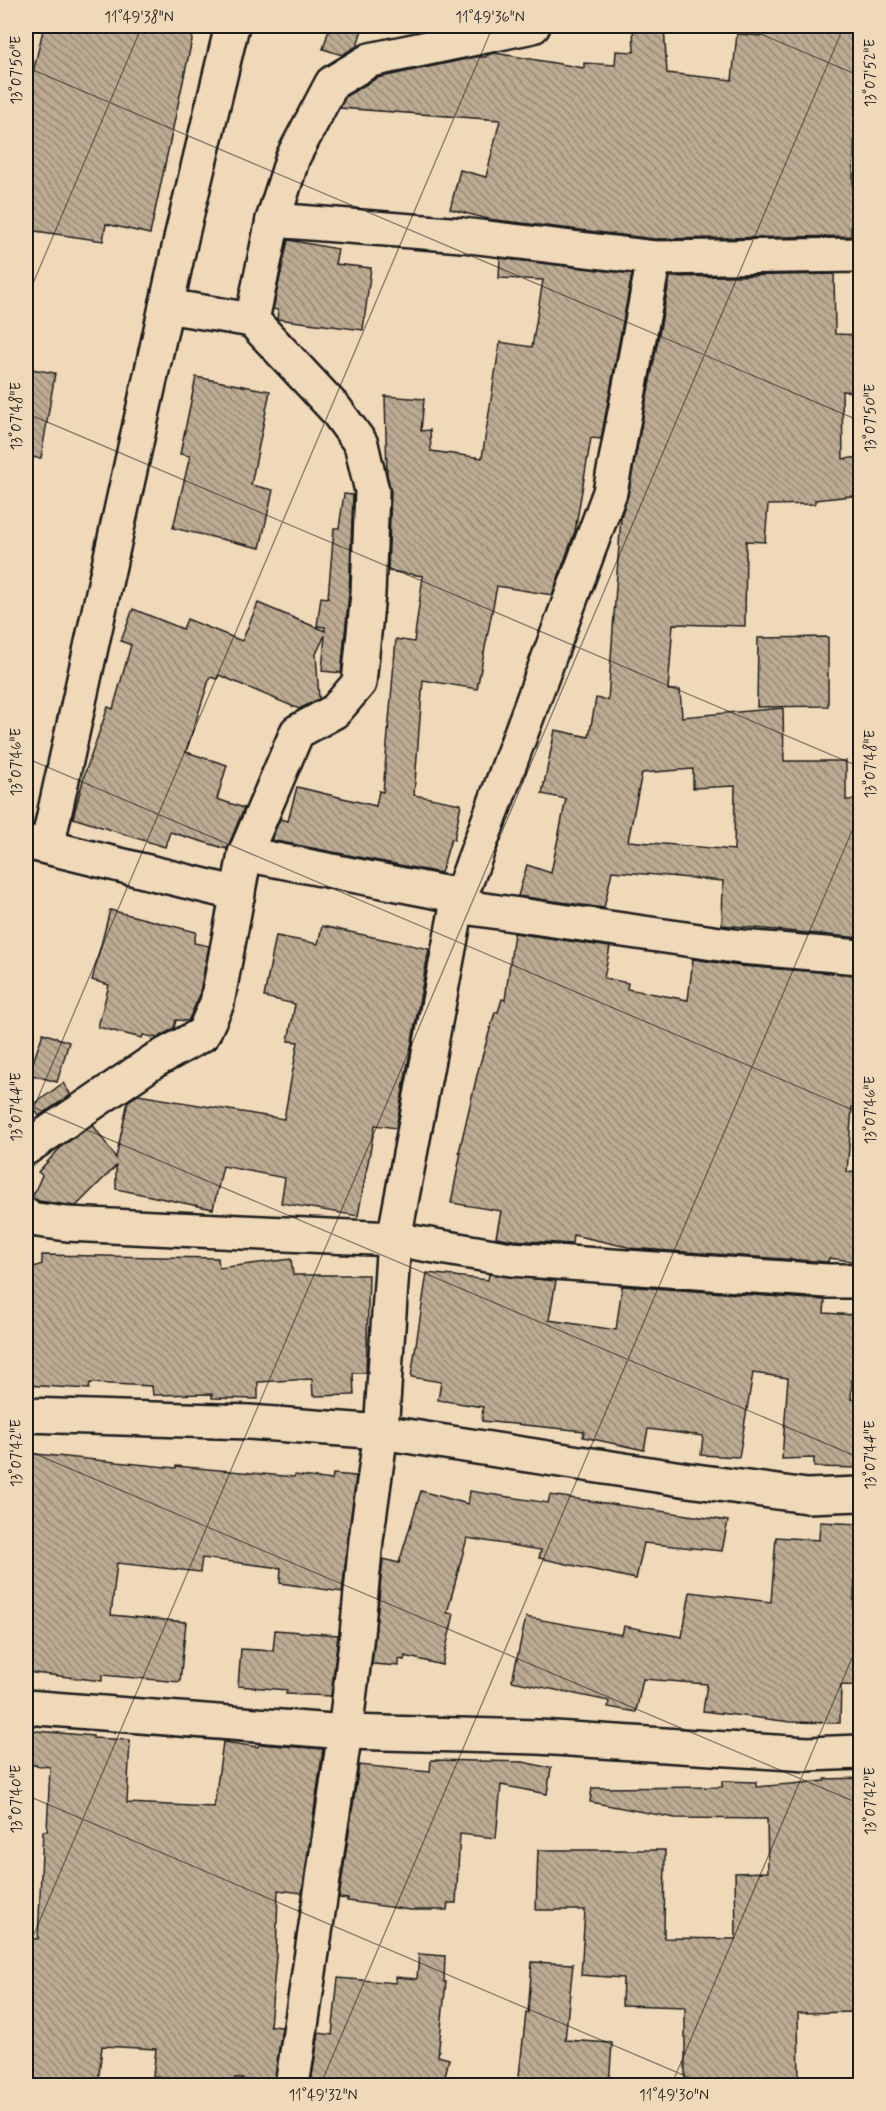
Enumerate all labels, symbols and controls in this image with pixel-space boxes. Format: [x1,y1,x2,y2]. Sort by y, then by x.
text: 11°49'38"N [104,8,174,28]
text: 11°49'36"N [455,8,525,28]
text: 13°07'50"E [7,35,27,105]
text: 13°07'52"E [861,39,881,107]
text: 13°07'48"E [7,382,27,450]
text: 13°07'50"E [861,383,881,453]
text: 13°07'46"E [7,728,27,796]
text: 13°07'48"E [861,730,881,798]
text: 13°07'44"E [7,1072,27,1142]
text: 13°07'46"E [861,1076,881,1144]
text: 13°07'42"E [7,1419,27,1487]
text: 13°07'44"E [861,1420,881,1490]
text: 13°07'40"E [7,1764,27,1833]
text: 13°07'42"E [861,1767,881,1835]
text: 11°49'32"N [288,2086,358,2106]
text: 11°49'30"N [639,2086,709,2106]

